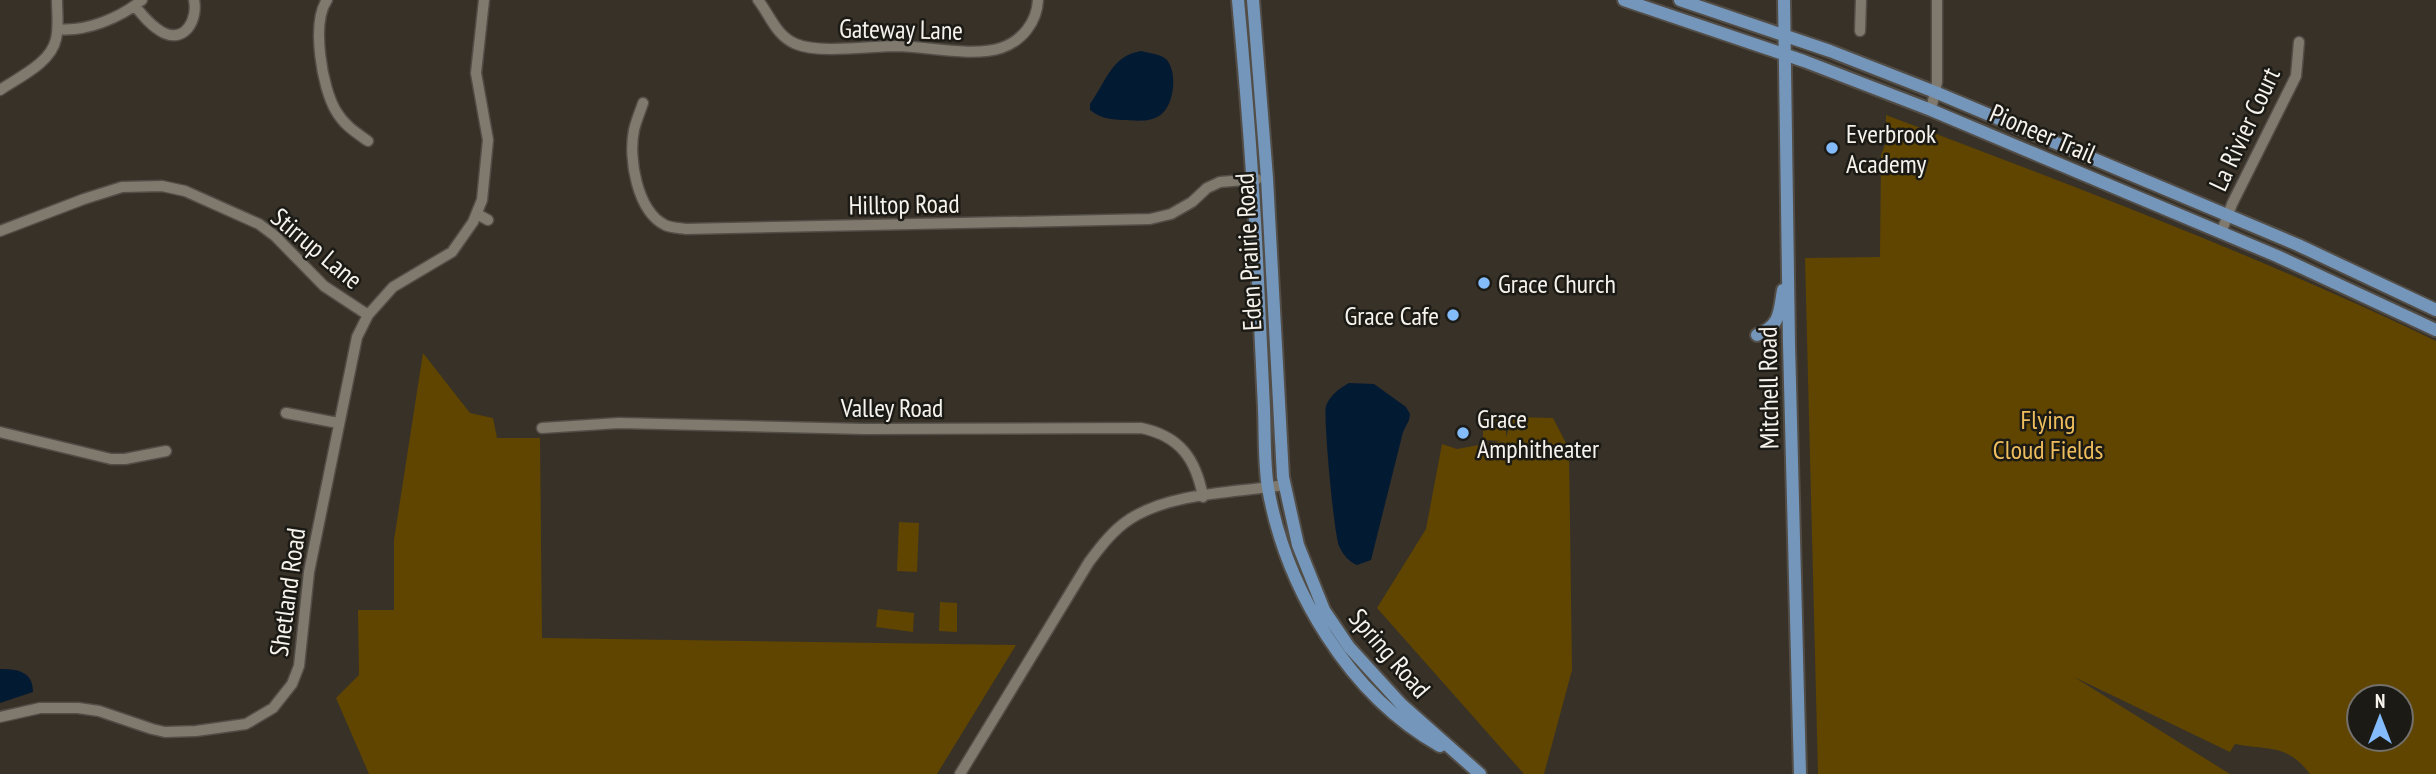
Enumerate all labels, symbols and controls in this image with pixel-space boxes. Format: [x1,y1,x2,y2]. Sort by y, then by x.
street label: Gateway Lane [839,11,963,47]
street label: La Rivier Court [2201,62,2287,196]
street label: Pioneer Trail [1985,96,2101,170]
place label: Everbrook Academy [1846,117,1936,180]
marker: Everbrook Academy [1824,140,1840,156]
street label: Eden Prairie Road [1227,172,1269,332]
street label: Hilltop Road [848,187,960,221]
street label: Stirrup Lane [265,200,369,296]
place label: Grace Church [1498,267,1616,300]
marker: Grace Church [1476,275,1492,291]
place label: Grace Cafe [1344,299,1439,332]
marker: Grace Cafe [1445,307,1461,323]
street label: Mitchell Road [1750,326,1786,450]
street label: Valley Road [840,391,943,424]
place label: Grace Amphitheater [1477,402,1599,465]
park label: Flying Cloud Fields [1993,403,2103,466]
marker: Grace Amphitheater [1455,425,1471,441]
street label: Shetland Road [262,526,312,658]
street label: Spring Road [1342,602,1438,704]
north arrow [2345,683,2415,753]
text: N [2375,689,2385,713]

